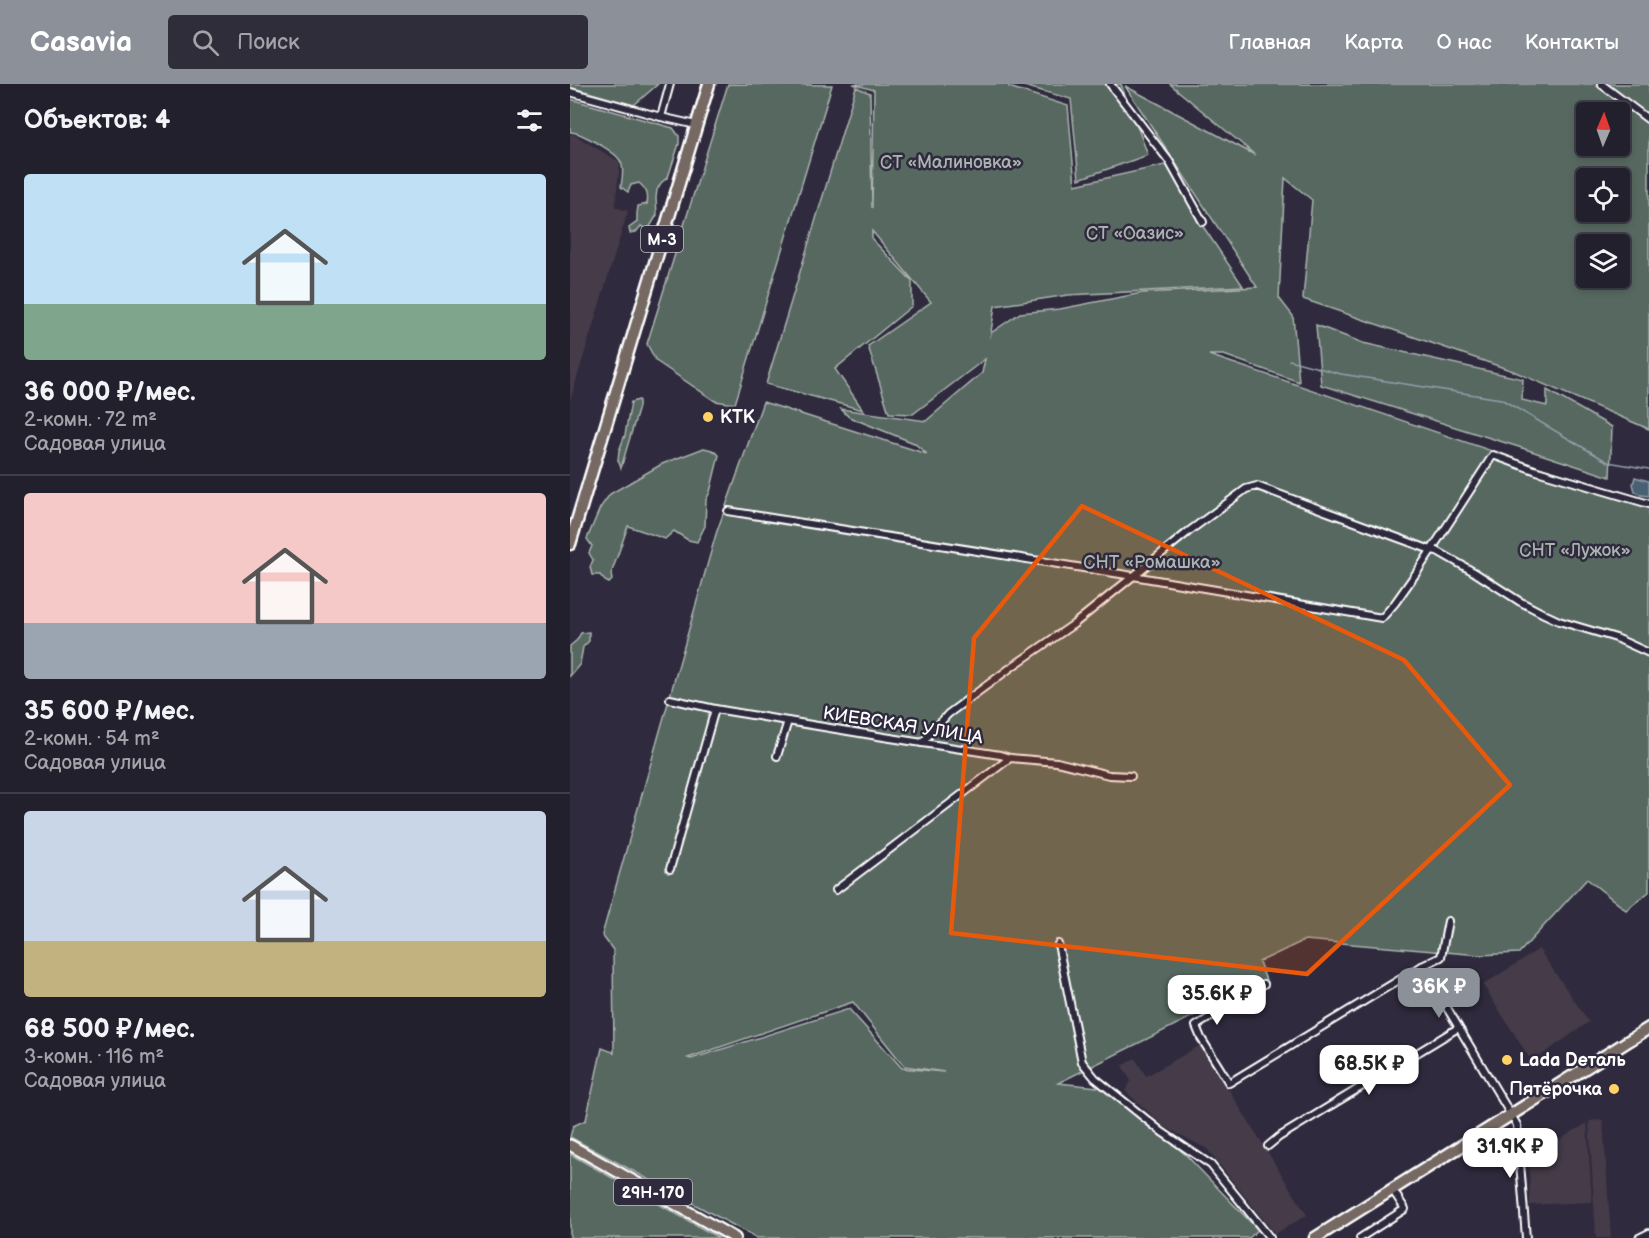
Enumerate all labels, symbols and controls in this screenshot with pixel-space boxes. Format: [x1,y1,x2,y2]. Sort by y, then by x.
search box [168,15,588,69]
text: Casavia [30,26,132,59]
icon: search [189,26,222,59]
text: Поиск [237,29,300,56]
text: Главная [1228,30,1311,55]
text: Карта [1344,30,1403,55]
text: О нас [1436,30,1492,55]
text: Контакты [1525,30,1619,55]
north arrow [1576,102,1630,156]
map controls [1576,102,1630,288]
icon: filters [513,104,546,137]
text: Объектов: 4 [24,105,170,136]
park label: СТ «Малиновка» [880,152,1022,173]
button: locate [1576,168,1630,222]
icon: home [231,213,339,321]
park label: СТ «Оазис» [1086,223,1184,244]
road number: М-3 [641,226,683,252]
button: layers [1576,234,1630,288]
text: 36 000 ₽/мес. [24,377,196,408]
place label: КТК [720,407,756,428]
text: 2-комн. · 72 m² [24,408,157,432]
marker: КТК [701,410,715,424]
text: Садовая улица [24,432,166,456]
icon: home [231,532,339,640]
park label: СНТ «Лужок» [1519,540,1631,561]
park label: СНТ «Ромашка» [1083,552,1221,573]
text: 35 600 ₽/мес. [24,696,195,727]
street label: КИЕВСКАЯ УЛИЦА [822,702,984,749]
text: 2-комн. · 54 m² [24,727,160,751]
text: Садовая улица [24,751,166,775]
icon: home [231,850,339,958]
pin: 36K ₽ [1397,968,1481,1019]
pin: 35.6K ₽ [1162,975,1272,1026]
text: 36K ₽ [1412,975,1466,999]
text: 35.6K ₽ [1182,982,1252,1006]
text: 68 500 ₽/мес. [24,1014,195,1045]
text: 3-комн. · 116 m² [24,1045,164,1069]
pin: 68.5K ₽ [1314,1045,1424,1096]
place label: Lada Dеталь [1519,1050,1626,1071]
text: 68.5K ₽ [1334,1052,1404,1076]
marker: Lada Dеталь [1500,1053,1514,1067]
text: Садовая улица [24,1069,166,1093]
place label: Пятёрочка [1509,1079,1603,1100]
marker: Пятёрочка [1607,1082,1621,1096]
pin: 31.9K ₽ [1455,1128,1565,1179]
text: 31.9K ₽ [1477,1135,1543,1159]
road number: 29Н-170 [614,1179,692,1205]

